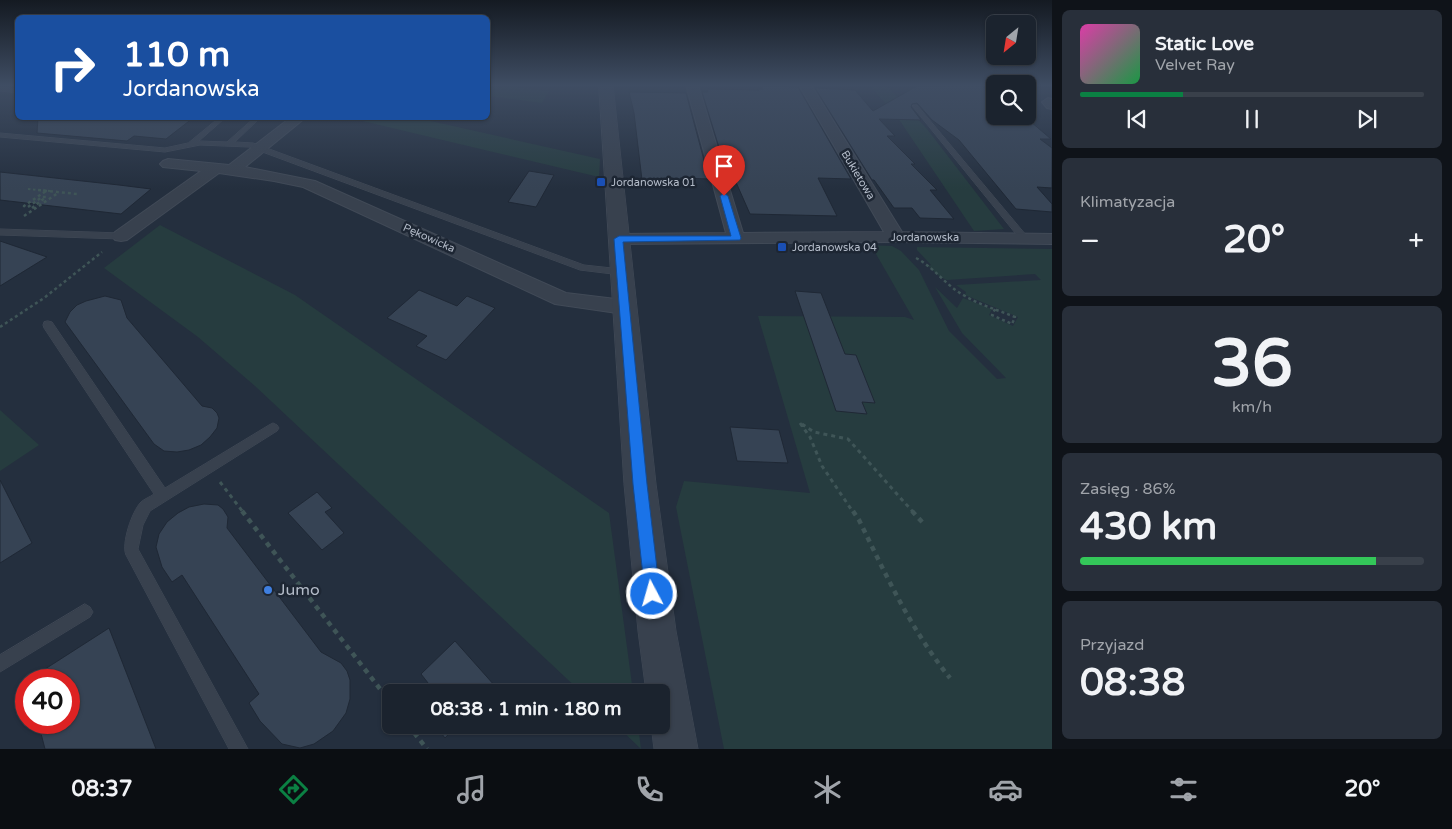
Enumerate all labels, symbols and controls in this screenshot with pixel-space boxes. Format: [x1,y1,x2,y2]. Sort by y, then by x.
north arrow [986,15,1036,65]
map controls [986,15,1036,125]
text: Static Love [1155,33,1254,55]
text: 110 m [123,34,230,76]
icon: right [40,35,105,100]
text: Velvet Ray [1155,55,1235,75]
button: search [986,75,1036,125]
text: Jordanowska [123,76,260,102]
icon: previous [1123,105,1151,133]
icon: pause [1238,105,1266,133]
icon: next [1353,105,1381,133]
pin [703,145,745,196]
street label: Bukietowa [838,148,878,202]
icon: arrive [710,152,738,180]
marker: Jordanowska 01 [595,176,607,188]
place label: Jordanowska 01 [611,176,696,189]
text: Klimatyzacja [1080,192,1175,212]
text: 20° [1223,217,1285,263]
street label: Pękowicka [401,221,457,255]
text: − [1080,224,1100,258]
text: + [1408,224,1424,258]
street label: Jordanowska [891,231,959,244]
marker: Jordanowska 04 [776,241,788,253]
place label: Jordanowska 04 [792,241,877,254]
text: 36 [1211,325,1293,404]
text: km/h [1232,397,1272,417]
text: Zasięg · 86% [1080,479,1176,499]
text: 430 km [1080,504,1217,550]
position arrow [625,567,677,619]
place label: Jumo [278,580,320,600]
marker: Jumo [262,584,274,596]
text: Przyjazd [1080,635,1144,655]
text: 08:38 [1080,660,1185,706]
speed limit sign: 40 [15,669,80,734]
text: 08:38 · 1 min · 180 m [430,698,622,720]
icon: directions [276,772,311,807]
icon: music [454,772,489,807]
icon: phone [632,772,667,807]
icon: climate [810,772,845,807]
icon: car [988,772,1023,807]
icon: filters [1166,772,1201,807]
text: 08:37 [72,776,133,802]
text: 20° [1344,776,1380,802]

